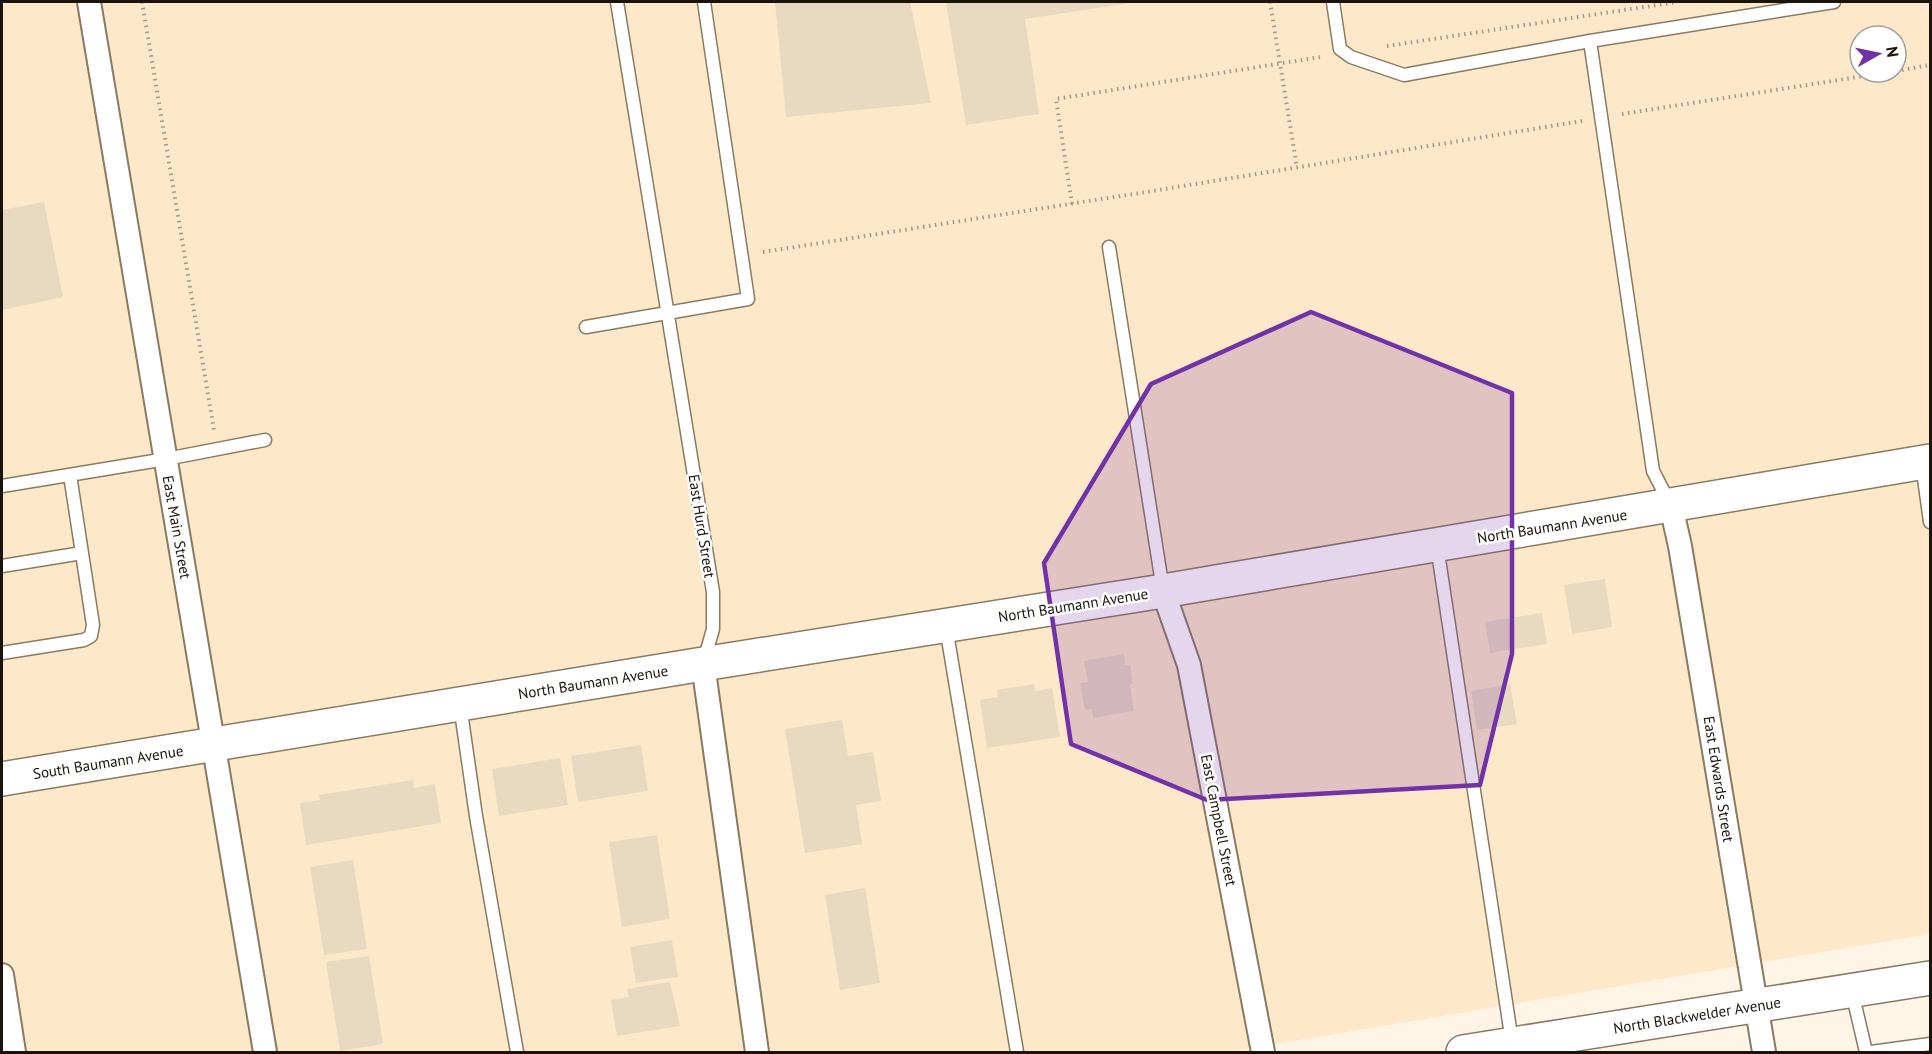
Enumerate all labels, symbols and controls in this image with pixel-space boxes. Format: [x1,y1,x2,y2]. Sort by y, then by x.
north arrow [1848,24,1908,84]
text: N [1882,45,1904,58]
street label: East Hurd Street [684,473,720,579]
street label: East Main Street [159,474,195,580]
street label: North Baumann Avenue [1476,505,1628,547]
street label: North Baumann Avenue [997,584,1149,626]
street label: North Baumann Avenue [517,661,669,703]
street label: East Edwards Street [1700,715,1738,843]
street label: South Baumann Avenue [31,741,185,783]
street label: East Campbell Street [1197,753,1241,887]
street label: North Blackwelder Avenue [1612,992,1782,1038]

